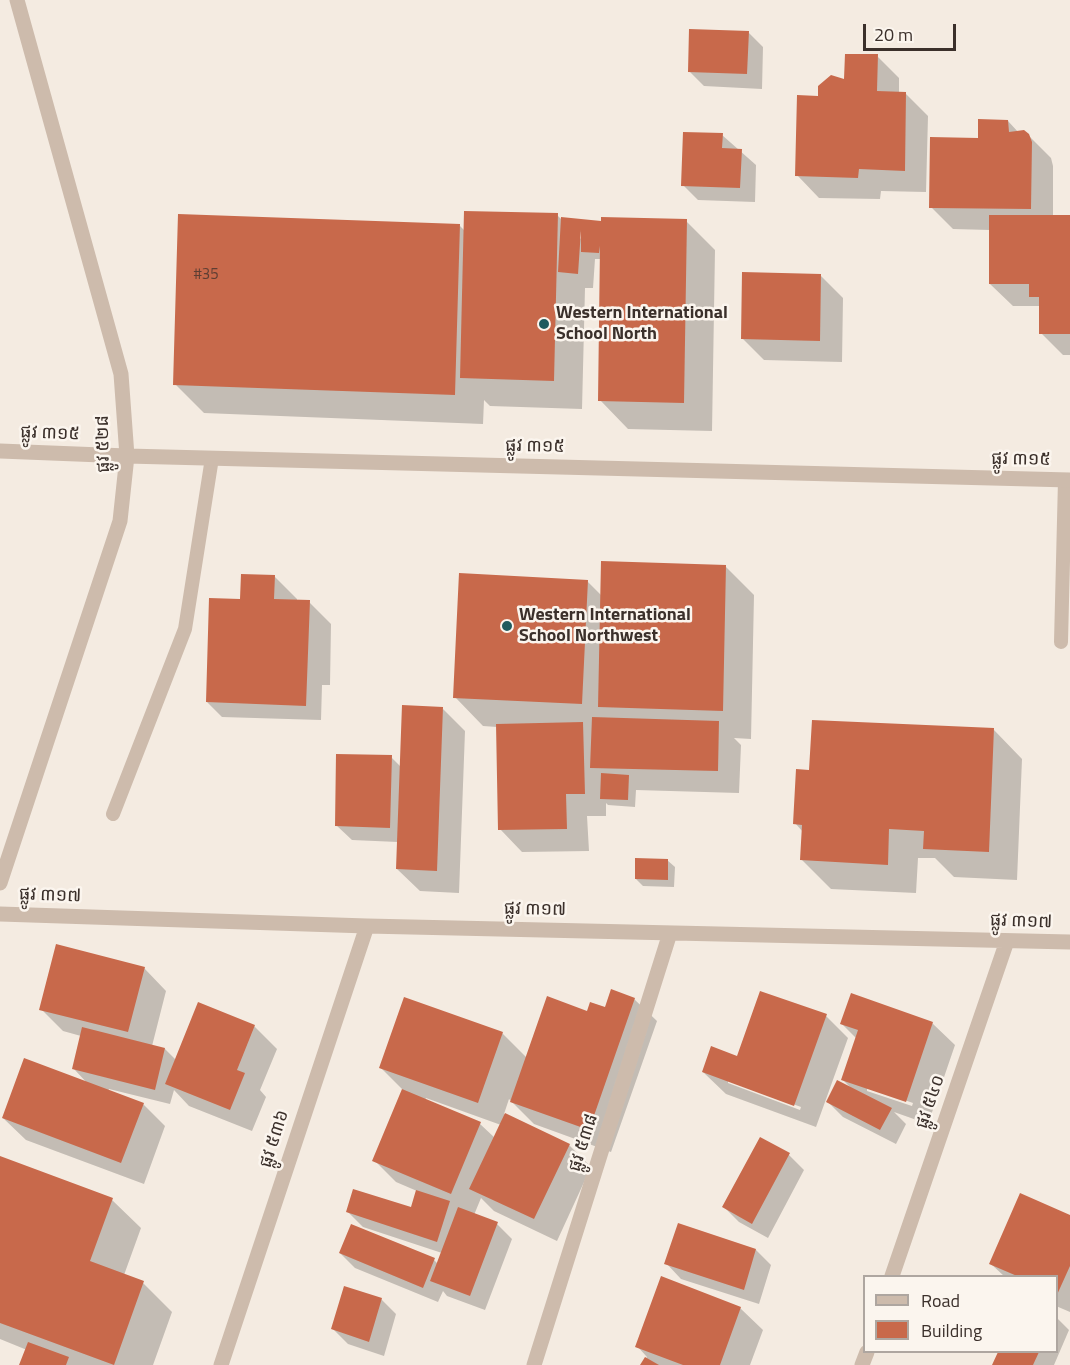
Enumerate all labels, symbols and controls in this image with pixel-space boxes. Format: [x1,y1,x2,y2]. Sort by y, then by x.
scale bar [866,12,959,50]
text: 20 m [874,21,913,48]
house number: #35 [193,266,219,284]
place label: Western International School North [556,303,728,346]
marker: Western International School North [537,317,551,331]
street label: ផ្លូវ ៥២៨ [93,415,115,473]
street label: ផ្លូវ ៣១៥ [20,422,80,446]
street label: ផ្លូវ ៣១៥ [505,436,565,458]
street label: ផ្លូវ ៣១៥ [991,449,1051,471]
place label: Western International School Northwest [519,605,691,648]
marker: Western International School Northwest [500,619,514,633]
street label: ផ្លូវ ៣១៧ [19,884,81,908]
street label: ផ្លូវ ៣១៧ [504,899,566,921]
street label: ផ្លូវ ៣១៧ [990,910,1052,934]
street label: ផ្លូវ ៥៤០ [912,1072,950,1132]
street label: ផ្លូវ ៥៣៦ [256,1107,294,1171]
street label: ផ្លូវ ៥៣៨ [565,1111,603,1175]
legend [863,1275,1058,1353]
text: Road [921,1287,960,1314]
text: Building [921,1317,982,1344]

